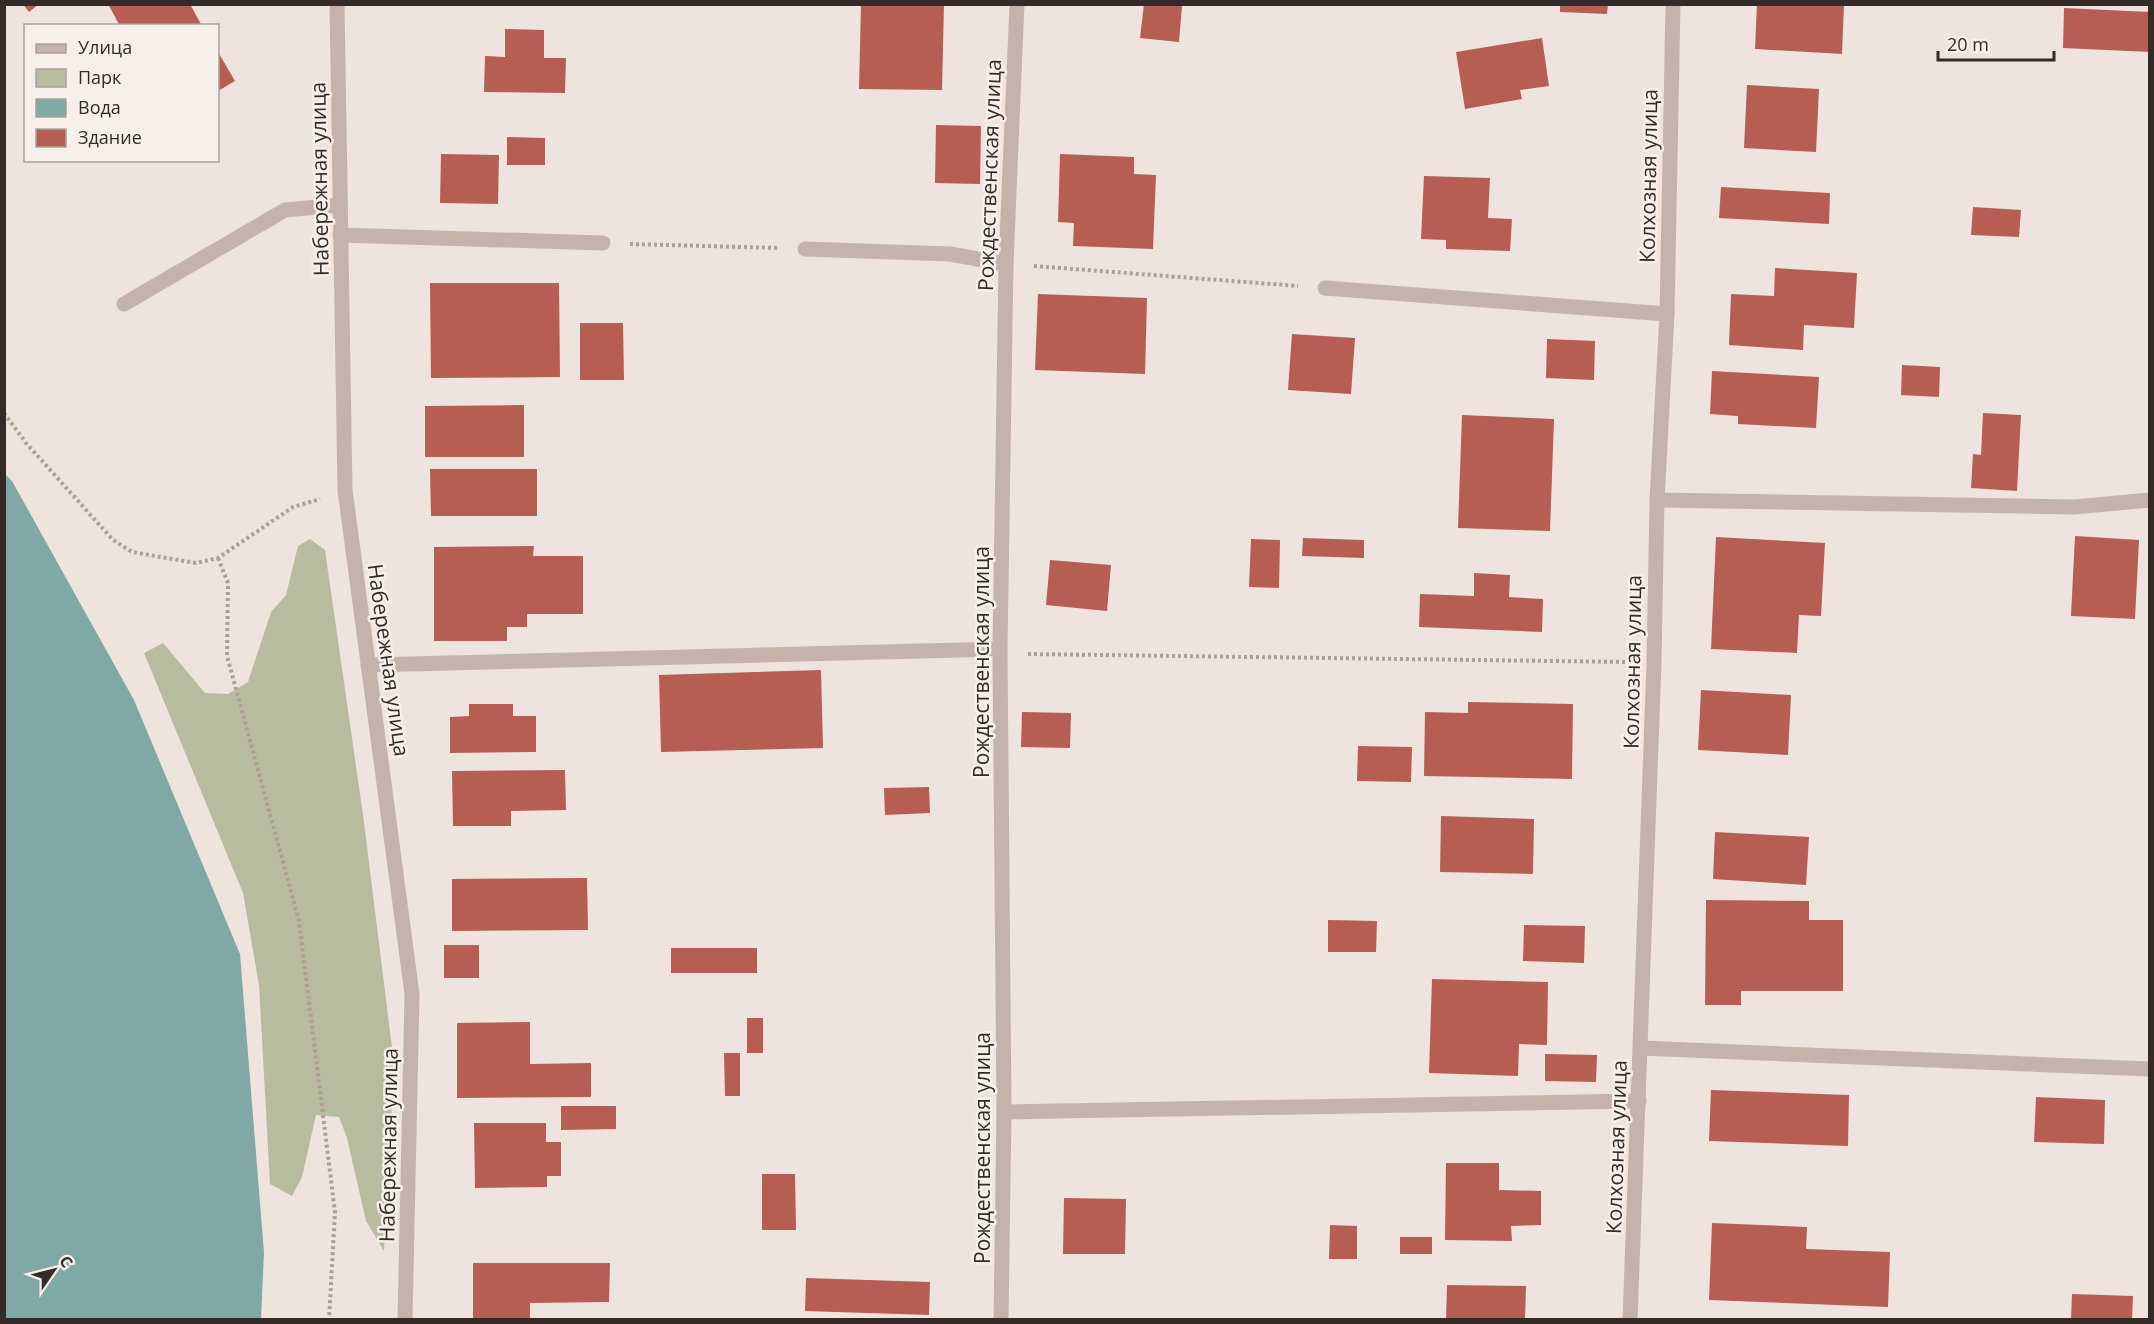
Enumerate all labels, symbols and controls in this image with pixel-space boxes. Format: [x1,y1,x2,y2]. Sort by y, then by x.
legend [24,24,219,162]
scale bar [1938,24,2054,62]
text: 20 m [1947,32,1989,56]
text: Улица [78,35,132,59]
street label: Рождественская улица [971,59,1007,291]
text: Парк [78,65,122,89]
street label: Набережная улица [303,82,335,276]
street label: Колхозная улица [1632,89,1664,263]
text: Вода [78,95,121,119]
text: Здание [78,125,142,149]
street label: Рождественская улица [967,546,995,778]
street label: Набережная улица [362,562,416,758]
street label: Колхозная улица [1616,575,1648,749]
street label: Рождественская улица [968,1032,996,1264]
street label: Набережная улица [372,1048,404,1242]
street label: Колхозная улица [1599,1060,1633,1234]
north arrow [24,1240,84,1300]
text: С [54,1251,78,1272]

